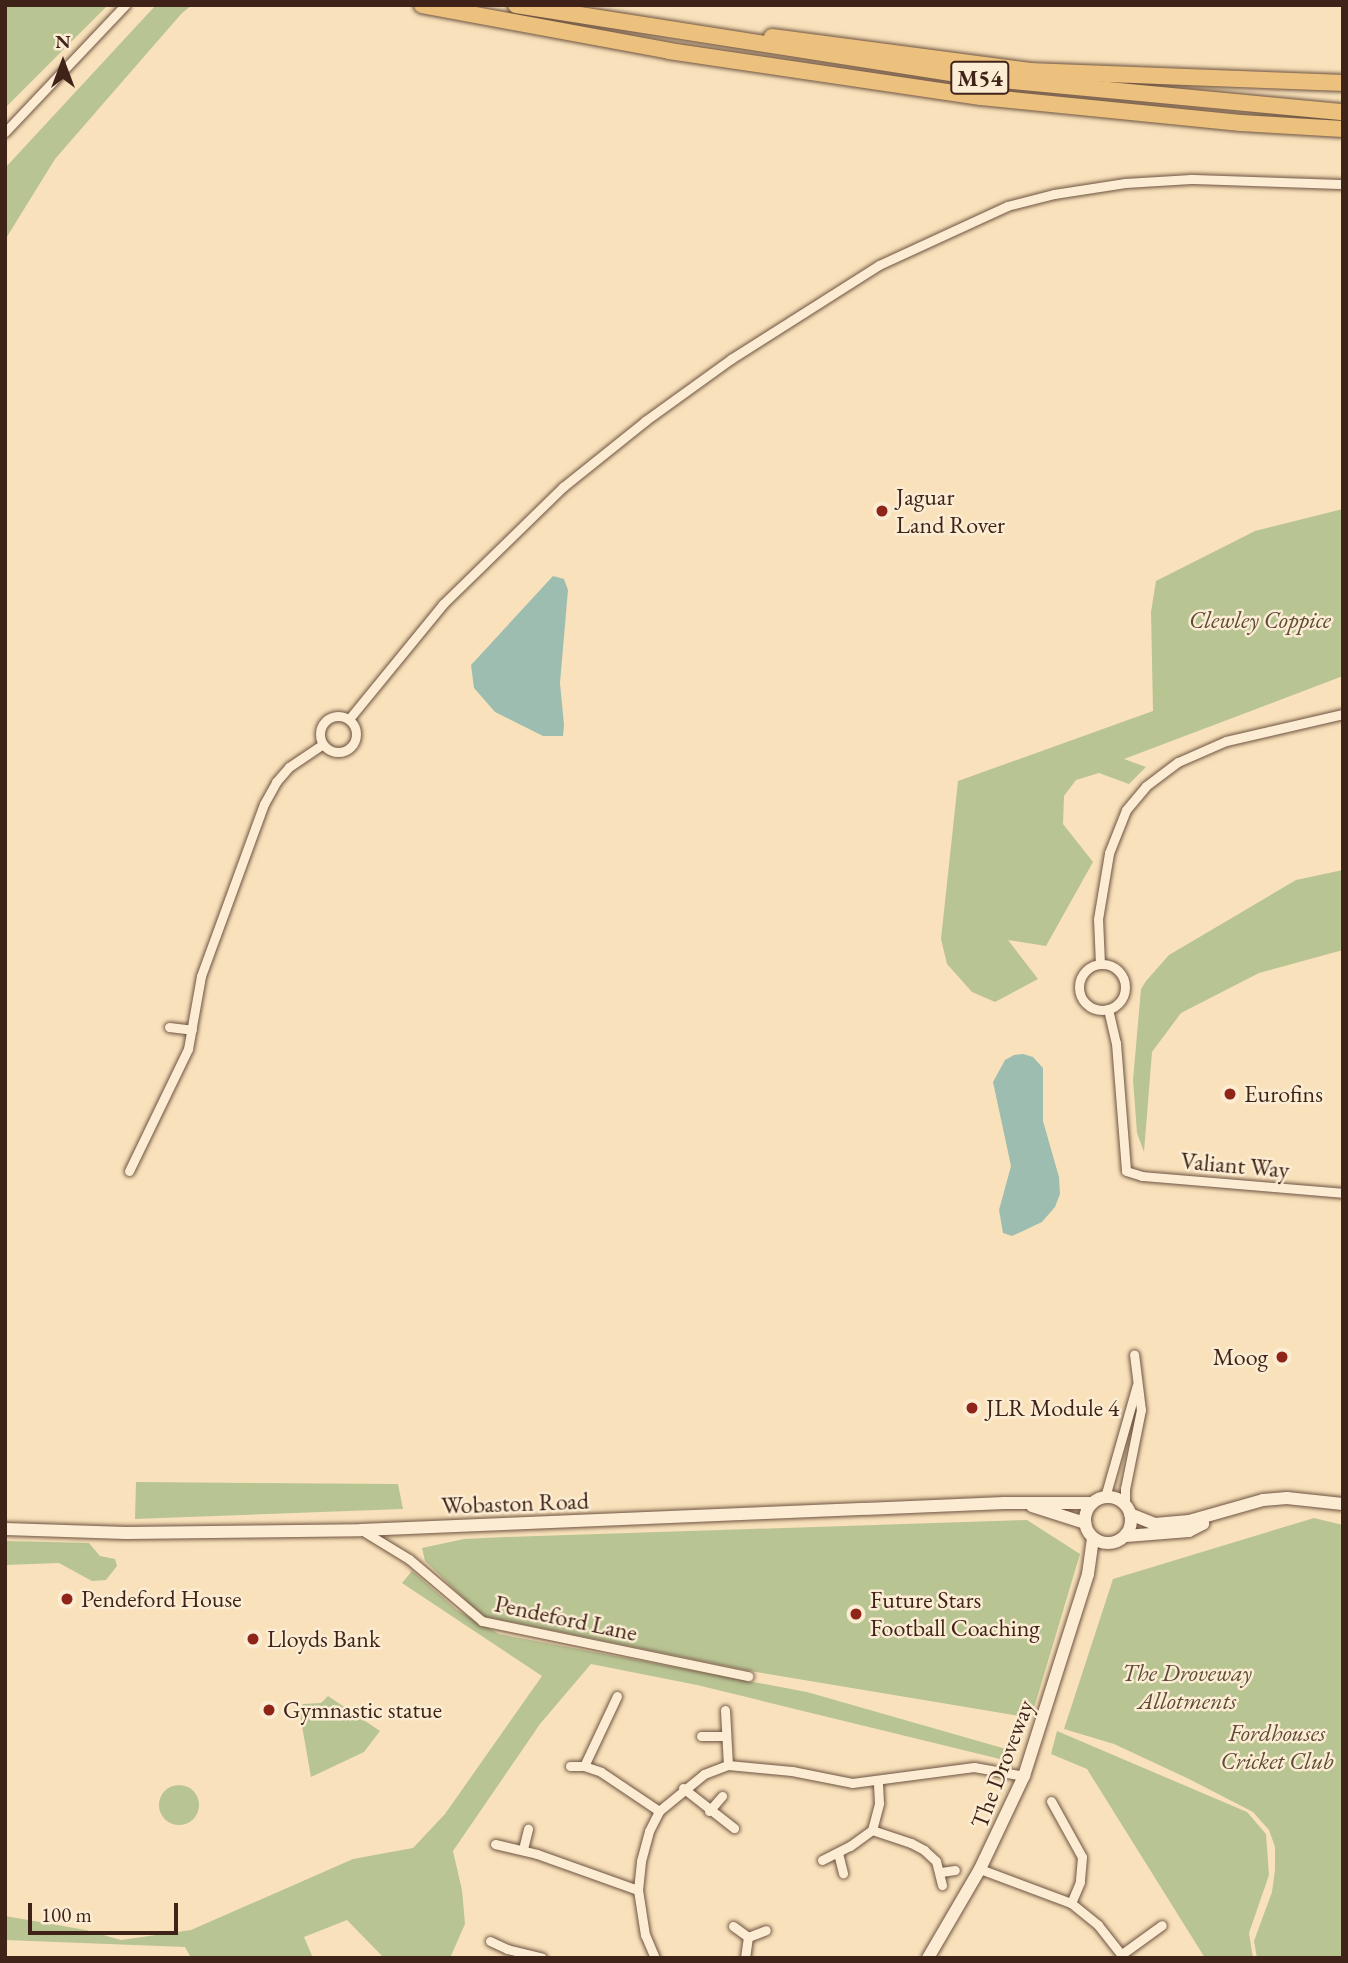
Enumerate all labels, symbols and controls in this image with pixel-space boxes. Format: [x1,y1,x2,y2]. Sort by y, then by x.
north arrow [28,28,98,98]
text: N [55,29,71,54]
road number: M54 [950,58,1010,97]
place label: Jaguar Land Rover [896,483,1005,539]
marker: Jaguar Land Rover [874,503,890,519]
park label: Clewley Coppice [1189,606,1331,634]
place label: Eurofins [1244,1080,1323,1108]
marker: Eurofins [1222,1086,1238,1102]
street label: Valiant Way [1179,1146,1291,1184]
place label: Moog [1213,1343,1268,1371]
marker: Moog [1274,1349,1290,1365]
place label: JLR Module 4 [986,1394,1119,1422]
marker: JLR Module 4 [964,1400,980,1416]
street label: Wobaston Road [441,1486,589,1520]
place label: Pendeford House [81,1585,242,1613]
place label: Future Stars Football Coaching [870,1586,1040,1642]
street label: Pendeford Lane [492,1589,640,1647]
marker: Pendeford House [59,1591,75,1607]
marker: Future Stars Football Coaching [848,1606,864,1622]
place label: Lloyds Bank [267,1625,380,1653]
marker: Lloyds Bank [245,1631,261,1647]
park label: The Droveway Allotments [1122,1659,1252,1715]
place label: Gymnastic statue [283,1696,442,1724]
street label: The Droveway [964,1696,1040,1832]
marker: Gymnastic statue [261,1702,277,1718]
park label: Fordhouses Cricket Club [1220,1719,1334,1775]
scale bar [32,1890,182,1934]
text: 100 m [41,1901,92,1928]

